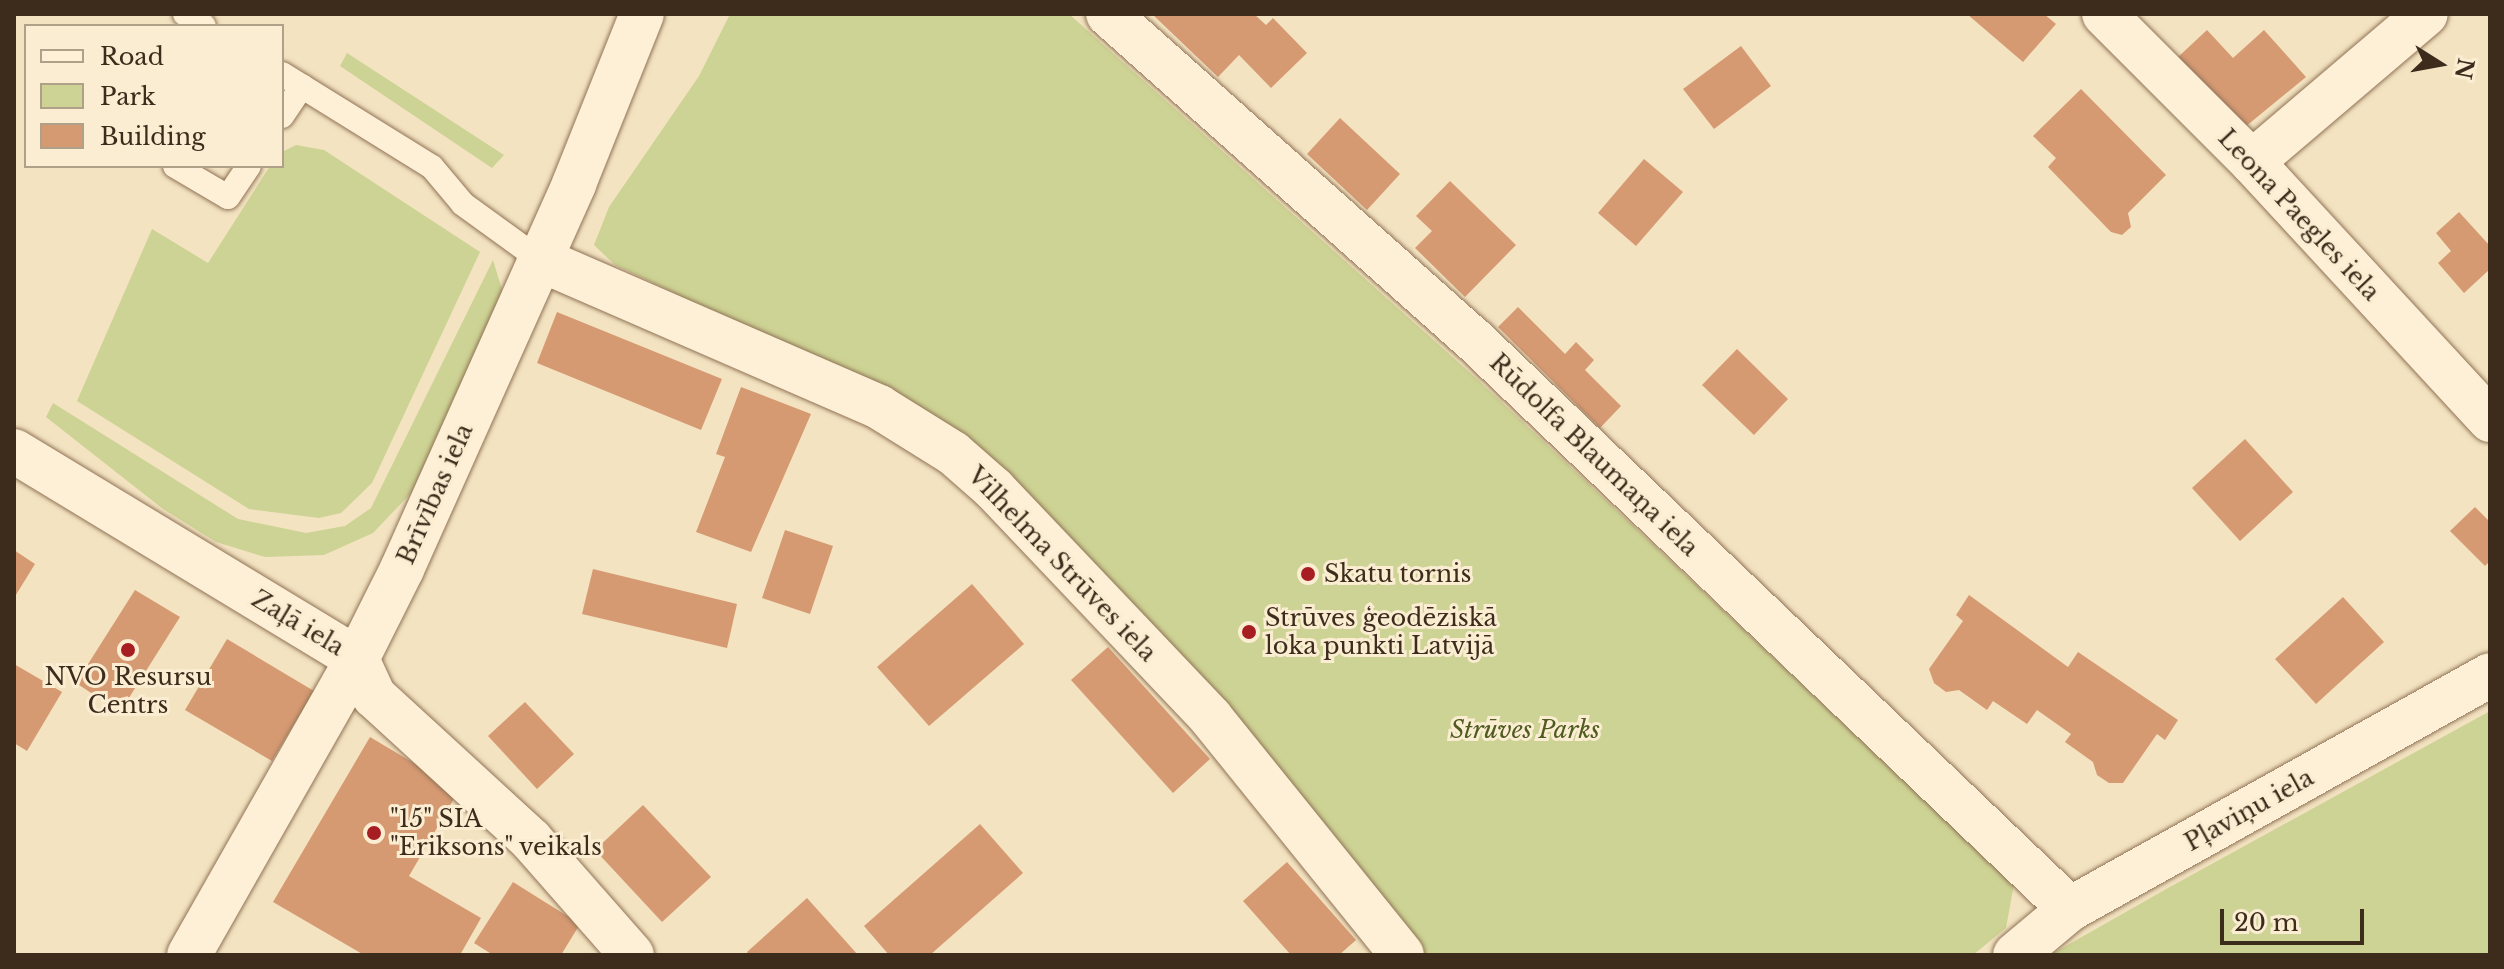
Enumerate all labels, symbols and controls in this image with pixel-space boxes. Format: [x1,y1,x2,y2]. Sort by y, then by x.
legend [24,24,284,168]
north arrow [2400,24,2480,104]
text: Road [100,42,164,71]
text: N [2449,56,2479,81]
text: Park [100,82,156,111]
text: Building [100,122,206,151]
street label: Leona Paegles iela [2212,123,2386,307]
street label: Rūdolfa Blaumaņa iela [1484,348,1704,562]
street label: Brīvības iela [391,419,479,569]
street label: Vilhelma Strūves iela [962,461,1162,667]
place label: Skatu tornis [1324,560,1471,588]
marker: Skatu tornis [1299,565,1317,583]
street label: Zaļā iela [247,584,349,662]
place label: Strūves ģeodēziskā loka punkti Latvijā [1265,604,1497,660]
marker: Strūves ģeodēziskā loka punkti Latvijā [1240,623,1258,641]
marker: NVO Resursu Centrs [119,641,137,659]
place label: NVO Resursu Centrs [44,663,212,719]
park label: Strūves Parks [1450,716,1600,744]
street label: Pļaviņu iela [2180,763,2318,857]
place label: "15" SIA "Eriksons" veikals [390,805,603,861]
marker: "15" SIA "Eriksons" veikals [365,824,383,842]
scale bar [2224,893,2368,943]
text: 20 m [2234,908,2299,937]

